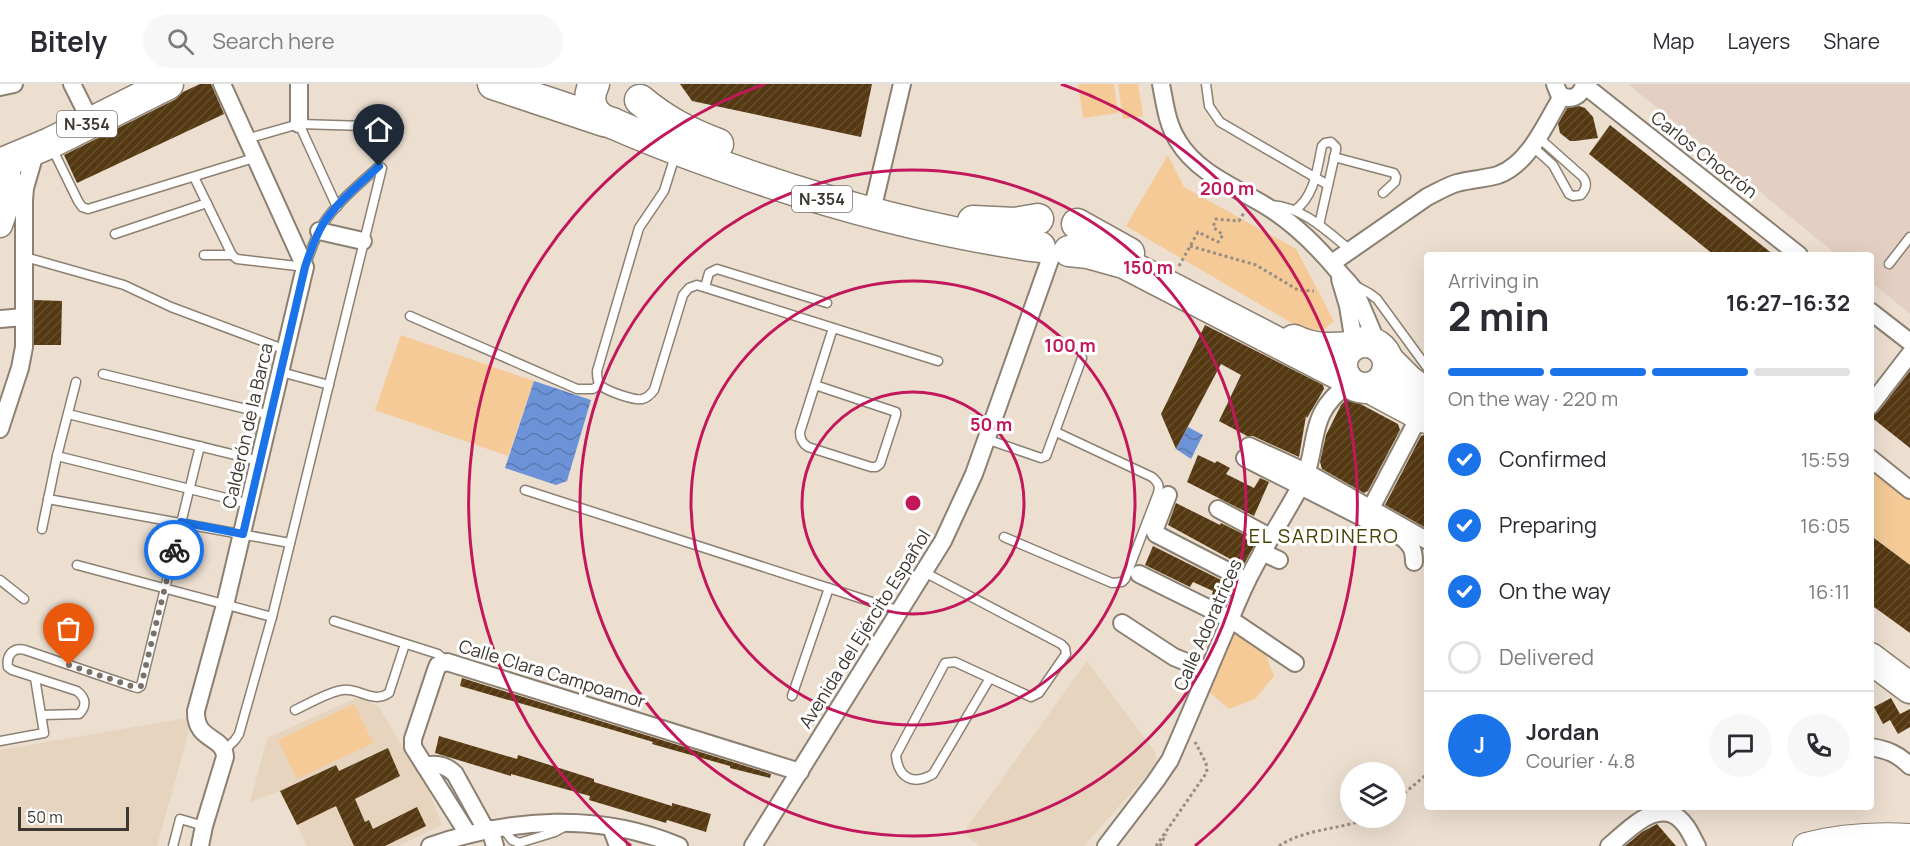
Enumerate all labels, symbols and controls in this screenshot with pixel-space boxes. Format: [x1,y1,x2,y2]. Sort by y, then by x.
search box [143,14,563,68]
text: Bitely [30,22,107,60]
icon: search [164,25,197,58]
text: Search here [212,26,335,56]
text: Map [1653,27,1694,55]
text: Layers [1727,27,1790,55]
text: Share [1823,27,1880,55]
pin [353,104,404,166]
street label: Carlos Chocrón [1646,105,1763,203]
road number: N-354 [57,111,117,137]
icon: home [362,113,395,146]
text: 200 m [1200,176,1254,200]
road number: N-354 [792,186,852,212]
text: 150 m [1123,255,1173,279]
text: Arriving in [1448,267,1539,294]
text: 16:27–16:32 [1726,288,1850,318]
text: 2 min [1448,289,1549,343]
text: 100 m [1044,333,1096,357]
street label: Calderón de la Barca [216,341,278,511]
text: On the way · 220 m [1448,385,1618,412]
text: 50 m [970,412,1012,436]
icon: check [1448,443,1481,476]
text: Confirmed [1499,444,1607,474]
text: 15:59 [1801,446,1850,473]
centre of rings [903,493,923,513]
icon: check [1448,509,1481,542]
text: Preparing [1499,510,1597,540]
text: 16:05 [1800,512,1850,539]
courier [144,520,204,580]
district label: EL SARDINERO [1249,522,1399,549]
street label: Avenida del Ejército Español [793,524,935,733]
icon: bike [158,534,191,567]
street label: Calle Adoratrices [1167,555,1247,694]
icon: check [1448,575,1481,608]
text: On the way [1499,576,1611,606]
text: 16:11 [1808,578,1850,605]
pin [43,603,94,665]
icon: bag [52,612,85,645]
street label: Calle Clara Campoamor [456,633,649,713]
text: Delivered [1499,642,1594,672]
button: chat [1709,714,1772,777]
button: phone [1787,714,1850,777]
text: Jordan [1526,717,1599,747]
text: J [1474,730,1485,760]
text: Courier · 4.8 [1526,747,1635,774]
map controls [1340,762,1406,828]
button: layers [1340,762,1406,828]
scale bar [18,804,129,832]
text: 50 m [27,806,63,828]

